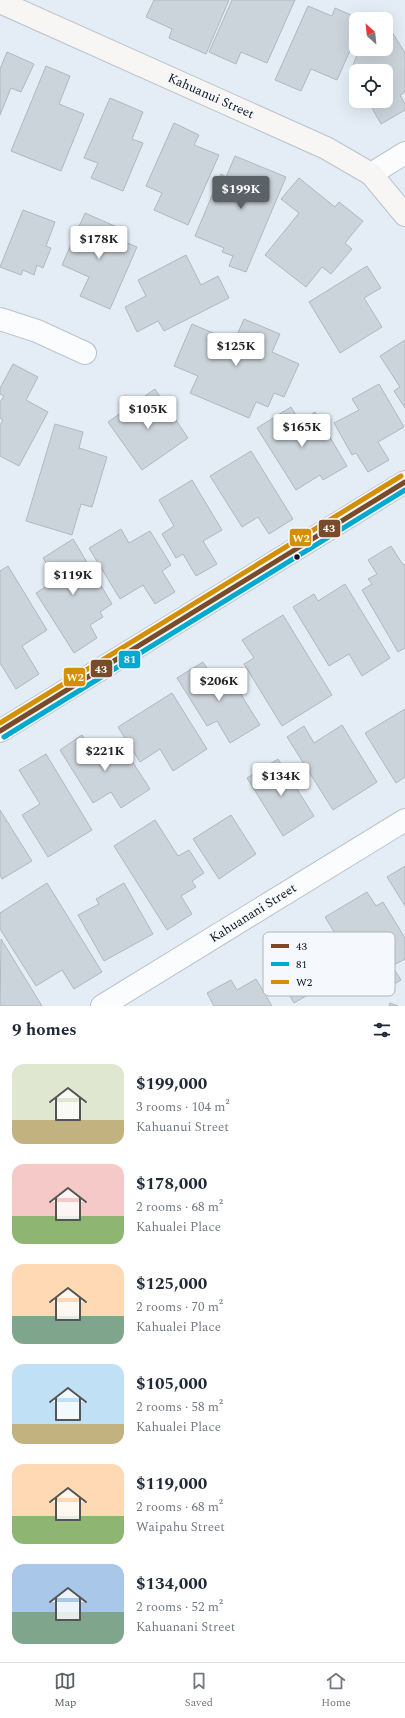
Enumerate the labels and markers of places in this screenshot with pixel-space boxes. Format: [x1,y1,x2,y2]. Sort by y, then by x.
pin: $199K [213,176,269,210]
pin: $178K [71,226,127,260]
pin: $125K [208,333,264,367]
pin: $105K [120,396,176,430]
pin: $165K [274,414,330,448]
unlabelled marker [292,552,302,562]
pin: $119K [45,562,101,596]
pin: $206K [191,668,247,702]
pin: $221K [77,738,133,772]
pin: $134K [253,763,309,797]

